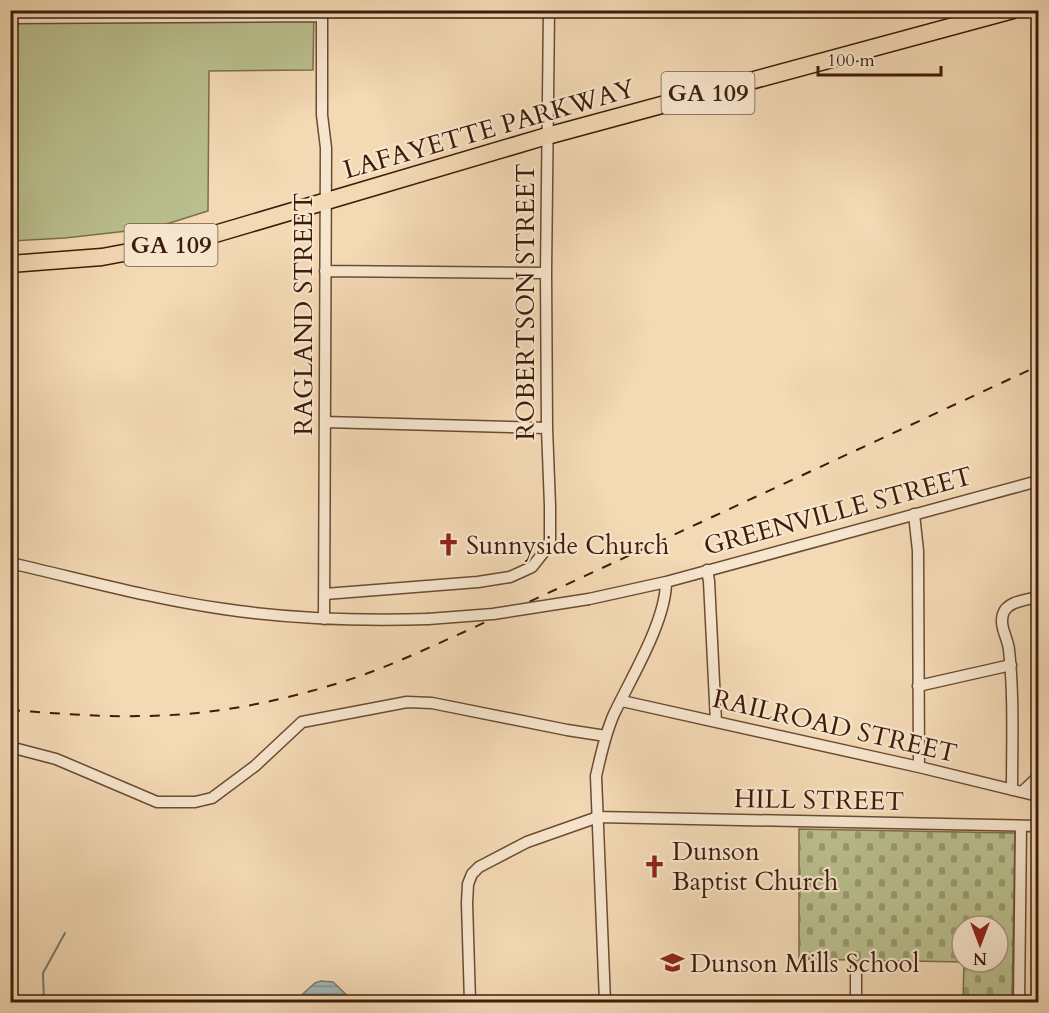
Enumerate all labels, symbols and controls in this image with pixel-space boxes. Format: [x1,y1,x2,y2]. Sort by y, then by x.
scale bar [818,39,941,77]
text: 100 m [827,48,875,73]
street label: LAFAYETTE PARKWAY [339,70,640,187]
road number: GA 109 [662,72,754,114]
street label: ROBERTSON STREET [508,163,543,441]
street label: RAGLAND STREET [286,193,321,435]
road number: GA 109 [124,224,218,266]
street label: GREENVILLE STREET [700,458,976,564]
place label: Sunnyside Church [466,528,669,563]
church icon: Sunnyside Church [435,532,461,558]
street label: RAILROAD STREET [710,681,960,771]
street label: HILL STREET [734,781,904,819]
place label: Dunson Baptist Church [672,834,838,899]
church icon: Dunson Baptist Church [641,853,667,879]
north arrow [950,914,1010,974]
place label: Dunson Mills School [690,946,920,981]
text: N [973,947,987,969]
school or university icon: Dunson Mills School [659,950,685,976]

